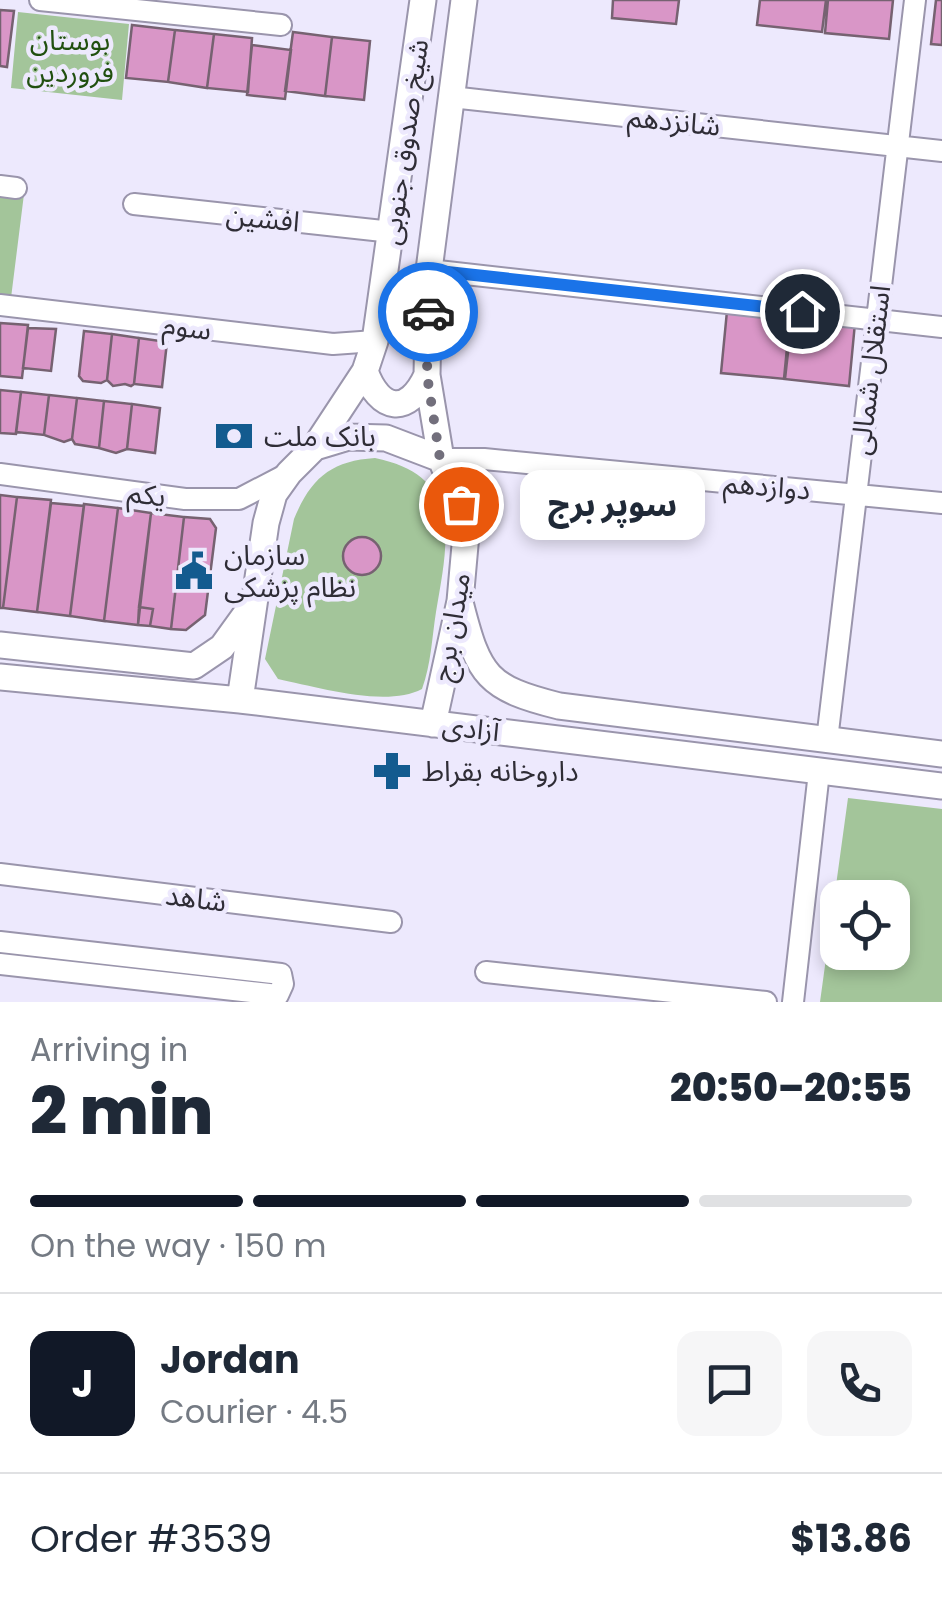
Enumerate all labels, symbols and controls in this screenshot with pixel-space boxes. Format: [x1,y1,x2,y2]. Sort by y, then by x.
park label: بوستان فروردین [26,21,114,92]
street label: شیخ صدوق جنوبی [371,37,439,248]
street label: شانزدهم [625,97,722,148]
street label: افشین [224,195,302,242]
courier [378,262,478,362]
pin [760,269,845,354]
street label: استقلال شمالی [841,283,900,457]
icon: home [775,284,830,339]
icon: car [401,285,456,340]
street label: سوم [160,305,214,351]
bank icon: بانک ملت [213,415,255,457]
place label: بانک ملت [264,417,376,456]
pin [419,462,504,547]
street label: دوازدهم [722,463,812,512]
callout: سوپر برج [521,469,706,539]
street label: یکم [125,473,169,518]
icon: bag [434,477,489,532]
text: سوپر برج [548,482,677,527]
place label: سازمان نظام پزشکی [224,536,356,608]
public building icon: سازمان نظام پزشکی [173,550,215,592]
street label: میدان برج [423,570,481,685]
street label: آزادی [440,706,504,752]
pharmacy icon: داروخانه بقراط [371,750,413,792]
place label: داروخانه بقراط [422,752,579,791]
street label: شاهد [163,875,229,922]
map controls [820,880,910,970]
button: locate [820,880,910,970]
text: Arriving in [30,1027,188,1072]
text: 20:50–20:55 [670,1061,912,1114]
text: 2 min [30,1066,213,1157]
text: On the way · 150 m [30,1223,326,1268]
button: chat [677,1331,782,1436]
button: phone [807,1331,912,1436]
text: Jordan [160,1333,300,1386]
text: J [72,1357,93,1410]
text: Courier · 4.5 [160,1389,348,1434]
text: Order #3539 [30,1512,272,1565]
text: $13.86 [790,1512,912,1565]

